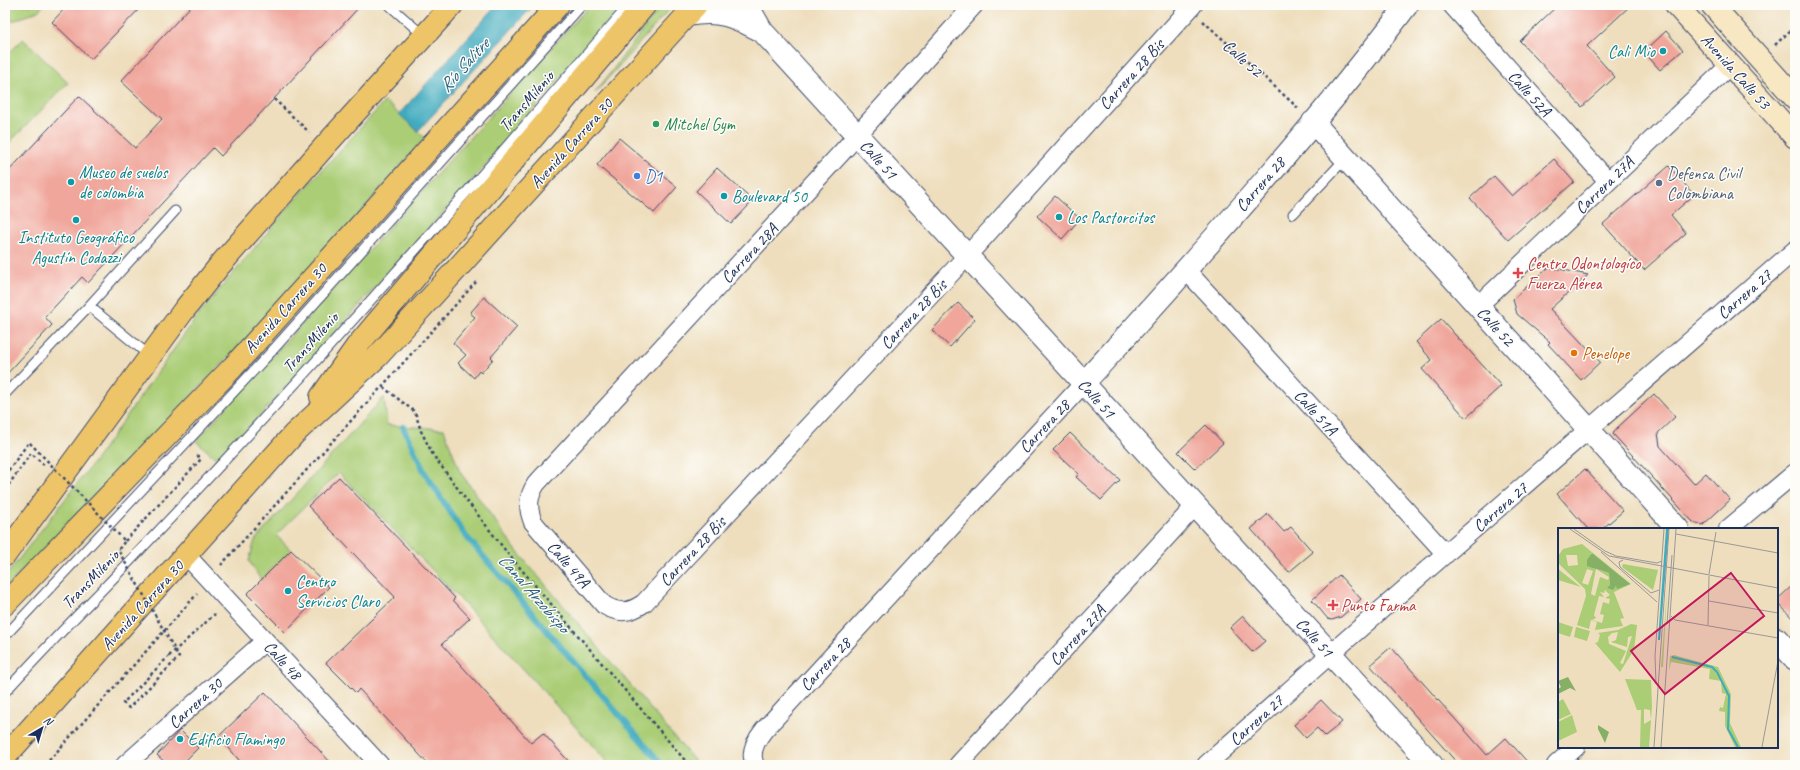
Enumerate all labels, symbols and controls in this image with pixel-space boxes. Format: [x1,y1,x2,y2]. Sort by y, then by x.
street label: Avenida Calle 53 [1696,29,1776,114]
water label: Río Salitre [434,31,496,96]
street label: Carrera 28 Bis [1094,33,1170,114]
street label: Calle 52 [1218,35,1268,83]
place label: Cali Mio [1608,41,1656,62]
marker: Cali Mio [1658,46,1668,56]
street label: TransMilenio [494,65,560,136]
street label: Calle 52A [1504,66,1557,122]
street label: Avenida Carrera 30 [525,93,618,193]
place label: Mitchel Gym [664,114,735,135]
marker: Mitchel Gym [651,119,661,129]
street label: Calle 51 [855,135,903,185]
street label: Carrera 28 [1231,151,1291,216]
street label: Carrera 27A [1570,151,1639,219]
place label: Museo de suelos de colombia [79,162,169,203]
place label: Defensa Civil Colombiana [1667,163,1744,204]
place label: D1 [645,166,664,187]
marker: D1 [632,171,642,181]
marker: Museo de suelos de colombia [66,177,76,187]
marker: Defensa Civil Colombiana [1654,178,1664,188]
place label: Boulevard 50 [732,186,808,207]
marker: Boulevard 50 [719,191,729,201]
place label: Los Pastorcitos [1067,207,1156,228]
marker: Los Pastorcitos [1054,212,1064,222]
marker: Instituto Geográfico Agustín Codazzi [71,215,81,225]
street label: Carrera 28A [716,218,783,288]
place label: Instituto Geográfico Agustín Codazzi [18,227,135,268]
place label: Centro Odontologíco Fuerza Aérea [1527,253,1642,294]
street label: Avenida Carrera 30 [239,258,332,358]
street label: Carrera 27 [1713,264,1777,324]
marker: Centro Odontologíco Fuerza Aérea [1512,267,1524,279]
street label: Carrera 28 Bis [876,273,952,354]
street label: Calle 52 [1472,302,1520,352]
street label: TransMilenio [278,306,344,377]
place label: Penelope [1582,343,1631,364]
marker: Penelope [1569,348,1579,358]
street label: Calle 51 [1073,374,1121,424]
street label: Calle 51A [1290,385,1343,441]
street label: Carrera 28 [1014,393,1076,458]
street label: Carrera 27 [1469,477,1533,537]
street label: Carrera 28 Bis [655,510,731,591]
inset map [1558,528,1778,748]
street label: Calle 49A [543,537,595,593]
street label: TransMilenio [57,544,125,613]
water label: Canal Arzobispo [494,549,577,640]
street label: Avenida Carrera 30 [96,555,189,655]
place label: Centro Servicios Claro [296,571,381,612]
marker: Centro Servicios Claro [283,586,293,596]
place label: Punto Farma [1341,595,1417,616]
street label: Carrera 27A [1045,600,1111,670]
marker: Punto Farma [1328,600,1338,610]
street label: Calle 51 [1291,613,1339,663]
street label: Carrera 28 [795,631,857,696]
street label: Calle 48 [259,636,308,686]
street label: Carrera 30 [164,673,228,733]
street label: Carrera 27 [1225,690,1289,750]
north arrow [22,708,62,748]
text: N [41,713,57,729]
place label: Edificio Flamingo [188,729,285,750]
marker: Edificio Flamingo [175,734,185,744]

